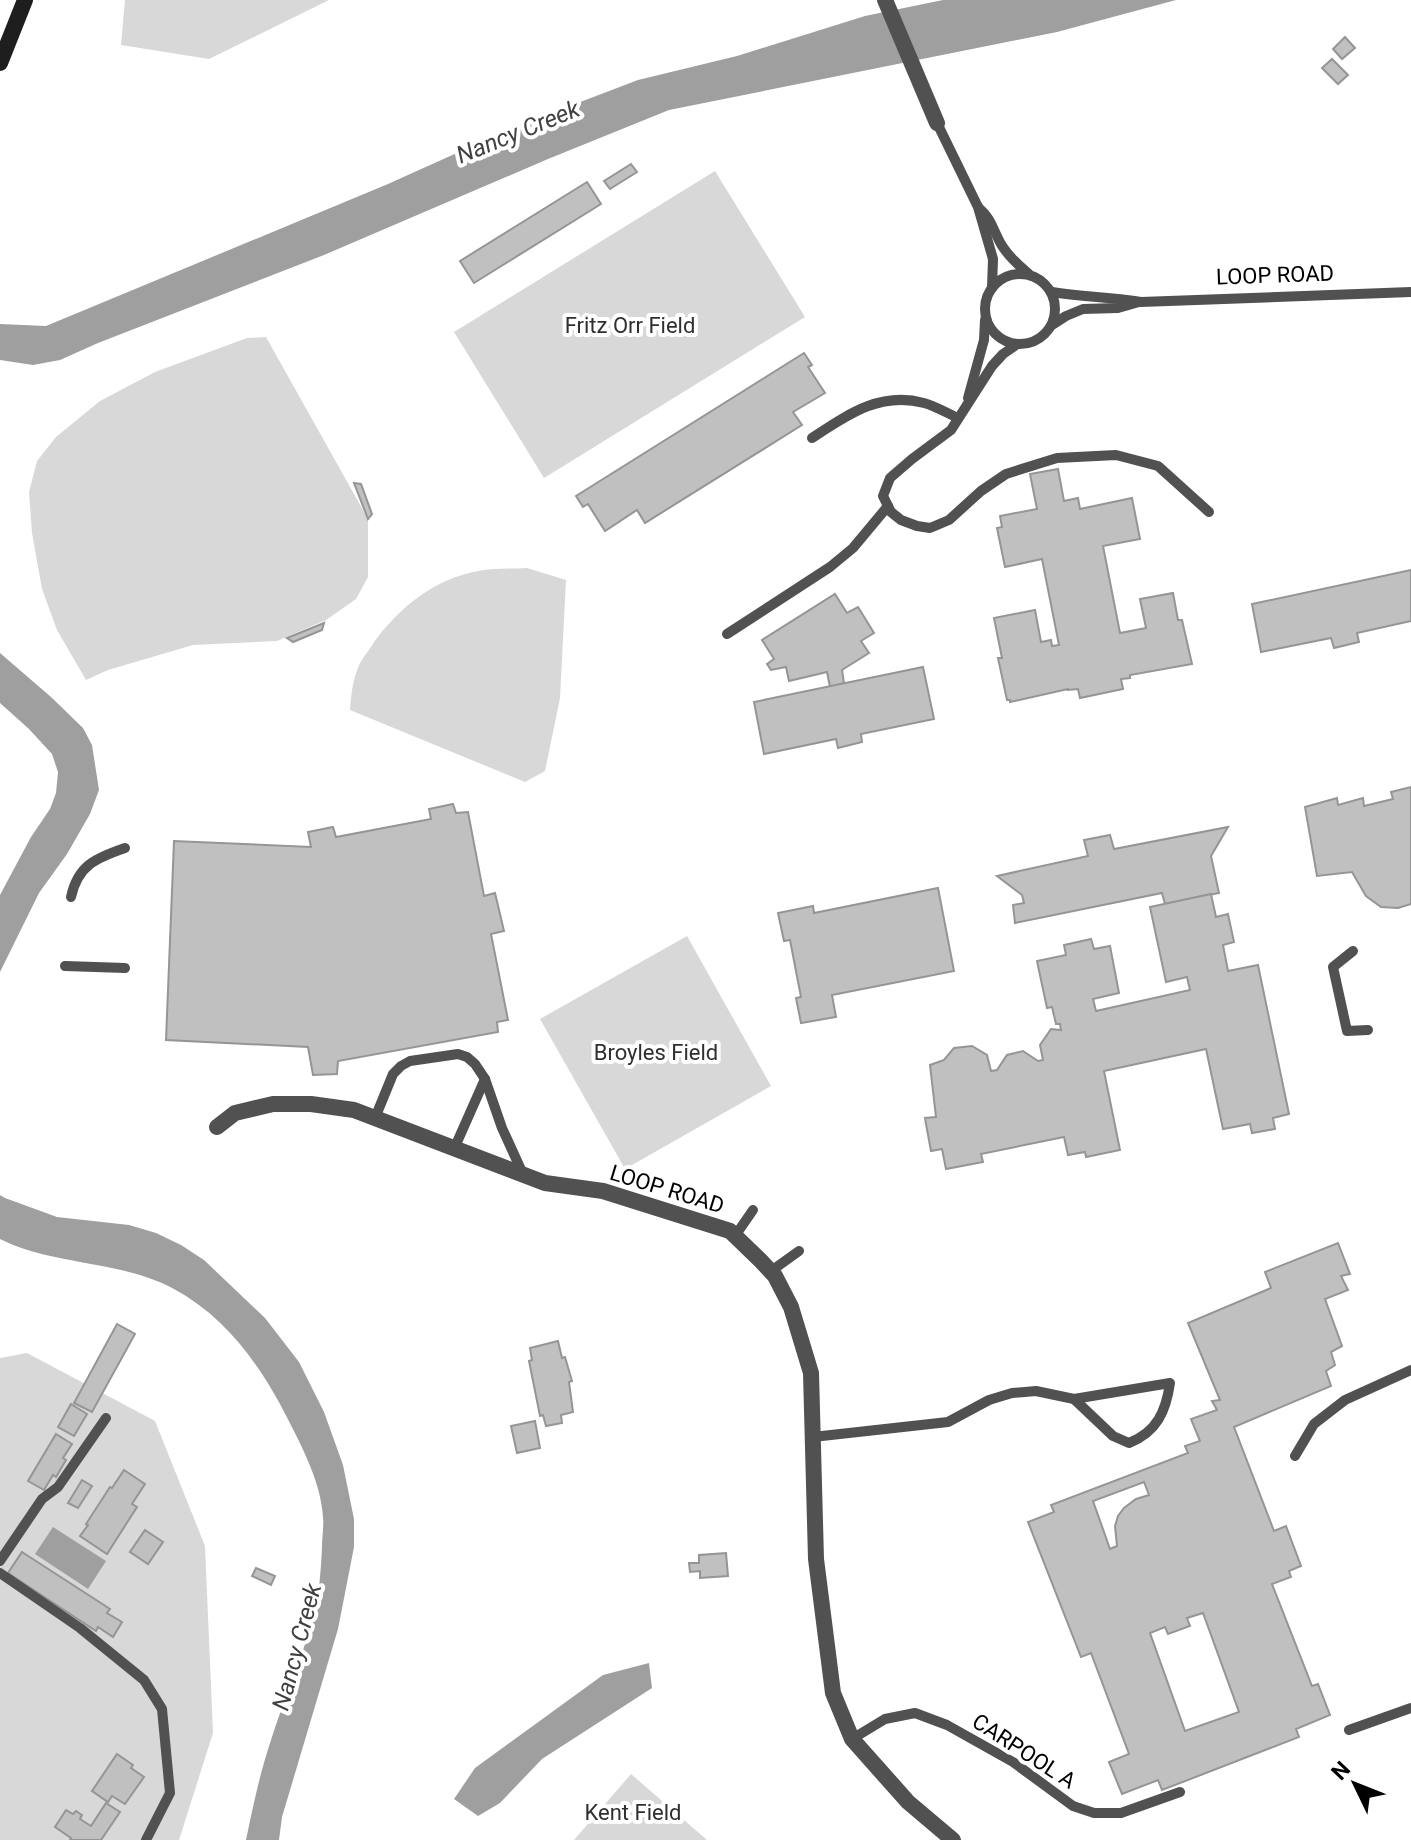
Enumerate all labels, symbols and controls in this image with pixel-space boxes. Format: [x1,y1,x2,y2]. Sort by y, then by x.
water label: Nancy Creek [452,94,585,169]
street label: LOOP ROAD [1216,260,1334,290]
park label: Fritz Orr Field [565,313,695,338]
park label: Broyles Field [594,1040,718,1065]
street label: LOOP ROAD [607,1160,727,1218]
water label: Nancy Creek [267,1579,328,1714]
street label: CARPOOL A [968,1708,1081,1794]
north arrow [1315,1744,1395,1824]
text: N [1326,1756,1355,1785]
park label: Kent Field [585,1800,681,1825]

